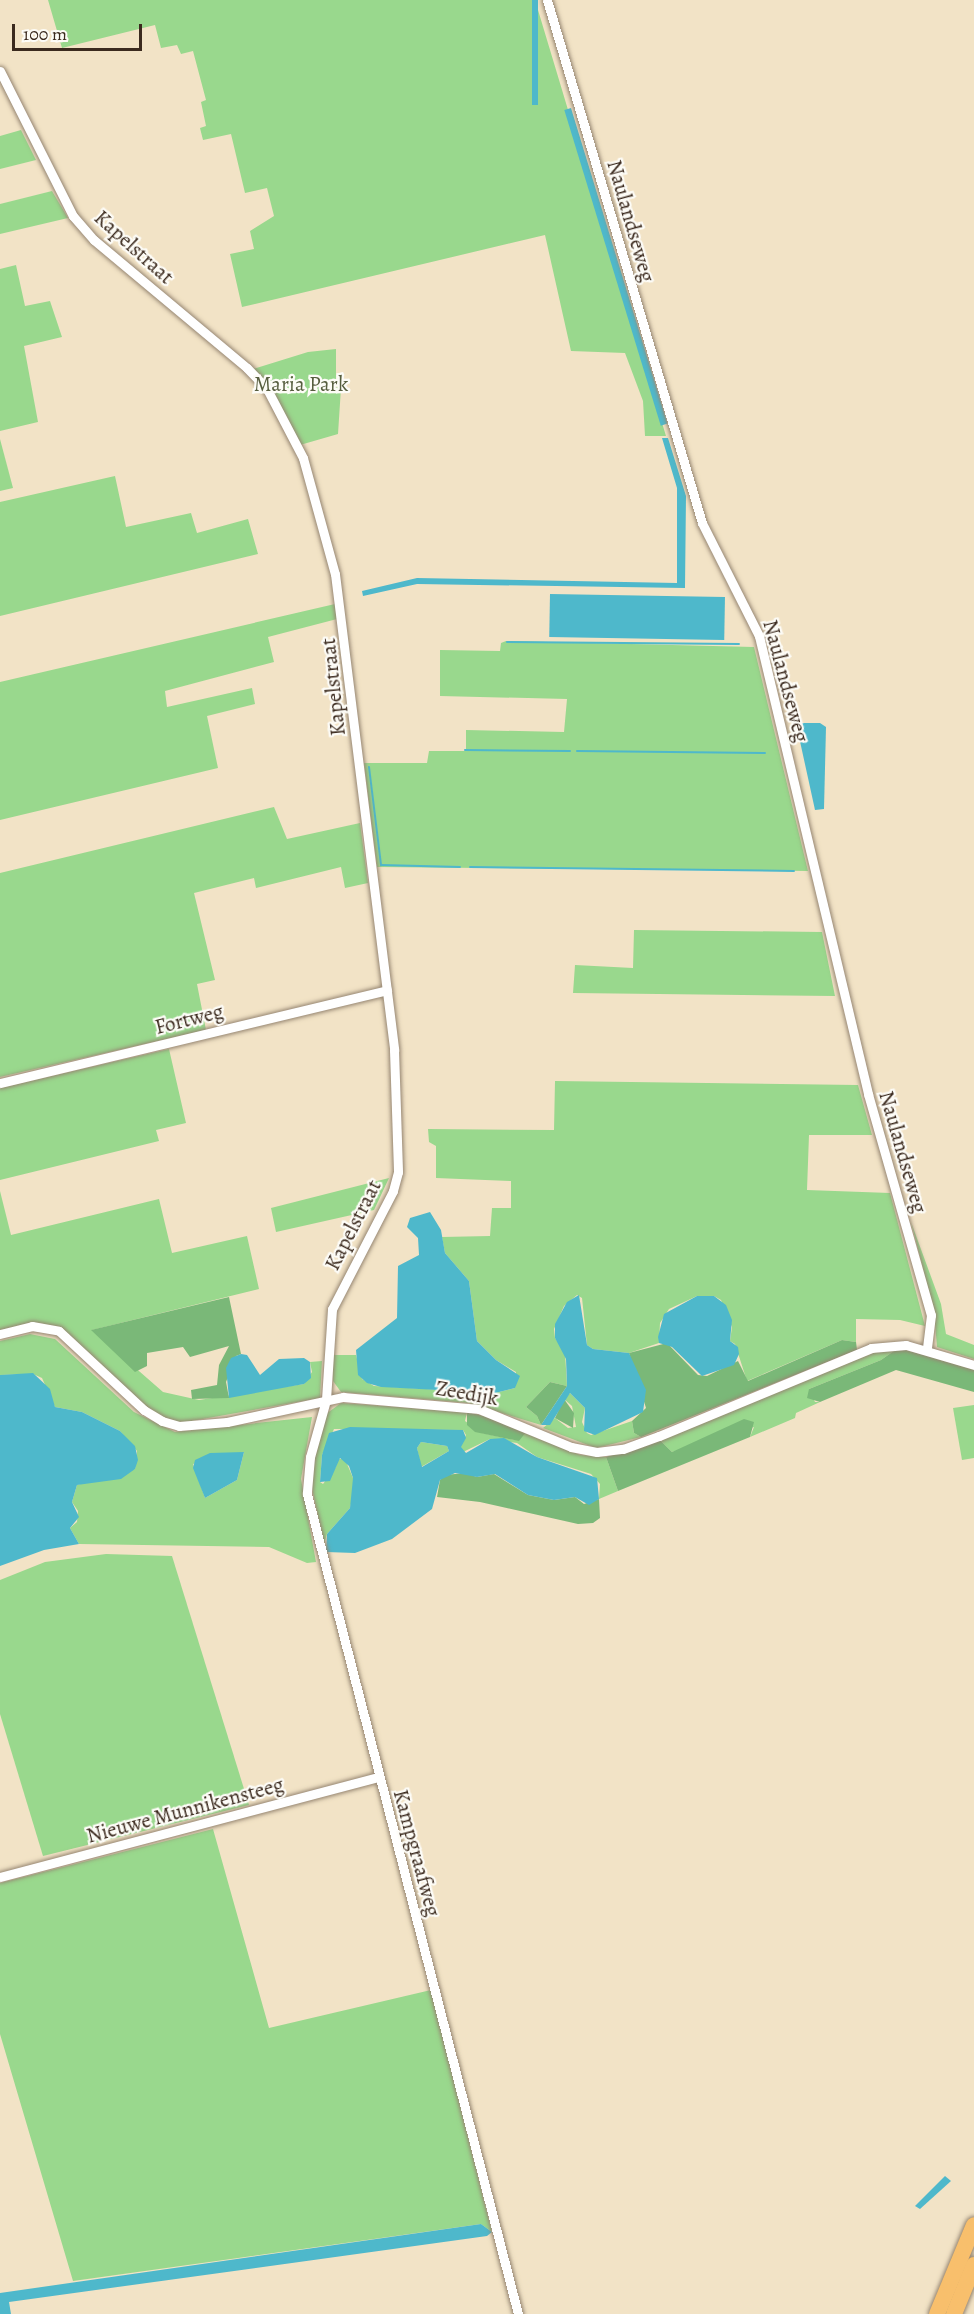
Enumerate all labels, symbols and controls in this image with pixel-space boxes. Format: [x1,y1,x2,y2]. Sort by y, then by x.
scale bar [15,12,146,50]
text: 100 m [23,22,67,46]
street label: Naulandseweg [602,157,660,285]
street label: Kapelstraat [89,205,179,289]
park label: Maria Park [254,371,348,397]
street label: Naulandseweg [758,617,814,745]
street label: Kapelstraat [315,637,351,737]
street label: Fortweg [152,998,226,1040]
street label: Naulandseweg [874,1088,932,1216]
street label: Kapelstraat [320,1176,386,1274]
street label: Zeedijk [434,1375,500,1411]
street label: Nieuwe Munnikensteeg [84,1772,286,1848]
street label: Kampgraafweg [388,1787,446,1919]

